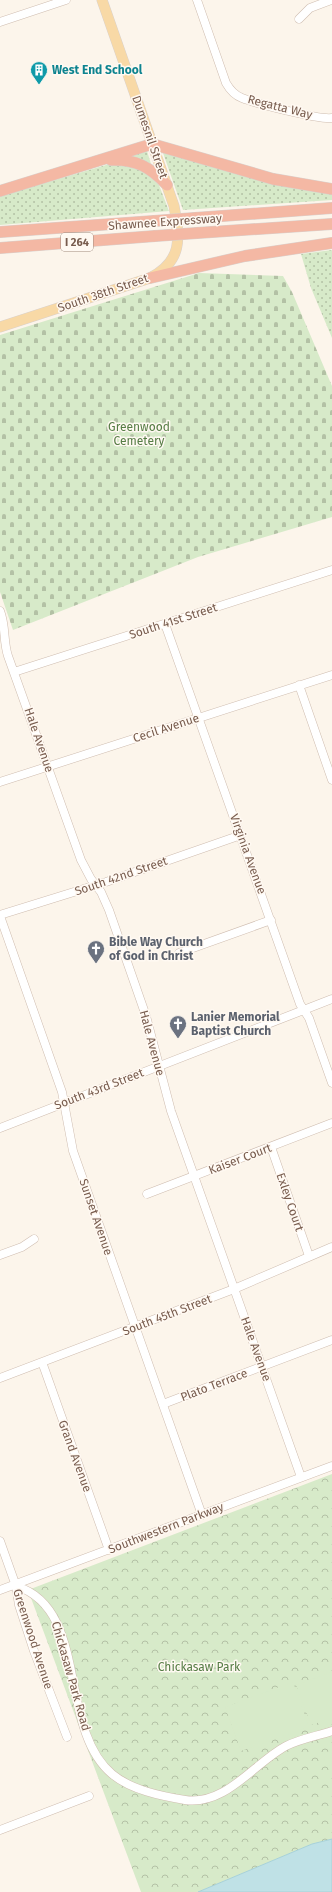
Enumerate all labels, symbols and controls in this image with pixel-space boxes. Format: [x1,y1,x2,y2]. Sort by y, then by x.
building icon: West End School [29,60,49,85]
place label: West End School [52,63,143,77]
street label: Regatta Way [246,92,314,122]
street label: Dumesnil Street [129,94,171,181]
street label: Shawnee Expressway [108,211,222,233]
road number: I 264 [61,233,93,251]
street label: South 38th Street [56,271,151,315]
park label: Greenwood Cemetery [108,420,170,448]
street label: South 41st Street [127,600,219,642]
street label: Hale Avenue [21,706,57,774]
street label: Cecil Avenue [131,711,201,745]
street label: Virginia Avenue [227,812,269,896]
street label: South 42nd Street [73,853,170,898]
place label: Bible Way Church of God in Christ [109,935,203,963]
church icon: Bible Way Church of God in Christ [86,939,106,964]
street label: Hale Avenue [136,1009,168,1077]
place label: Lanier Memorial Baptist Church [191,1010,280,1038]
church icon: Lanier Memorial Baptist Church [168,1014,188,1039]
street label: South 43rd Street [52,1065,146,1112]
street label: Kaiser Court [207,1140,274,1177]
street label: Exley Court [273,1171,307,1234]
street label: Sunset Avenue [76,1177,116,1257]
street label: South 45th Street [120,1291,214,1338]
street label: Hale Avenue [238,1315,274,1383]
street label: Plato Terrace [179,1366,249,1404]
street label: Grand Avenue [56,1418,94,1494]
street label: Southwestern Parkway [106,1499,226,1556]
street label: Greenwood Avenue [10,1587,56,1691]
street label: Chickasaw Park Road [49,1620,93,1732]
park label: Chickasaw Park [158,1660,241,1674]

